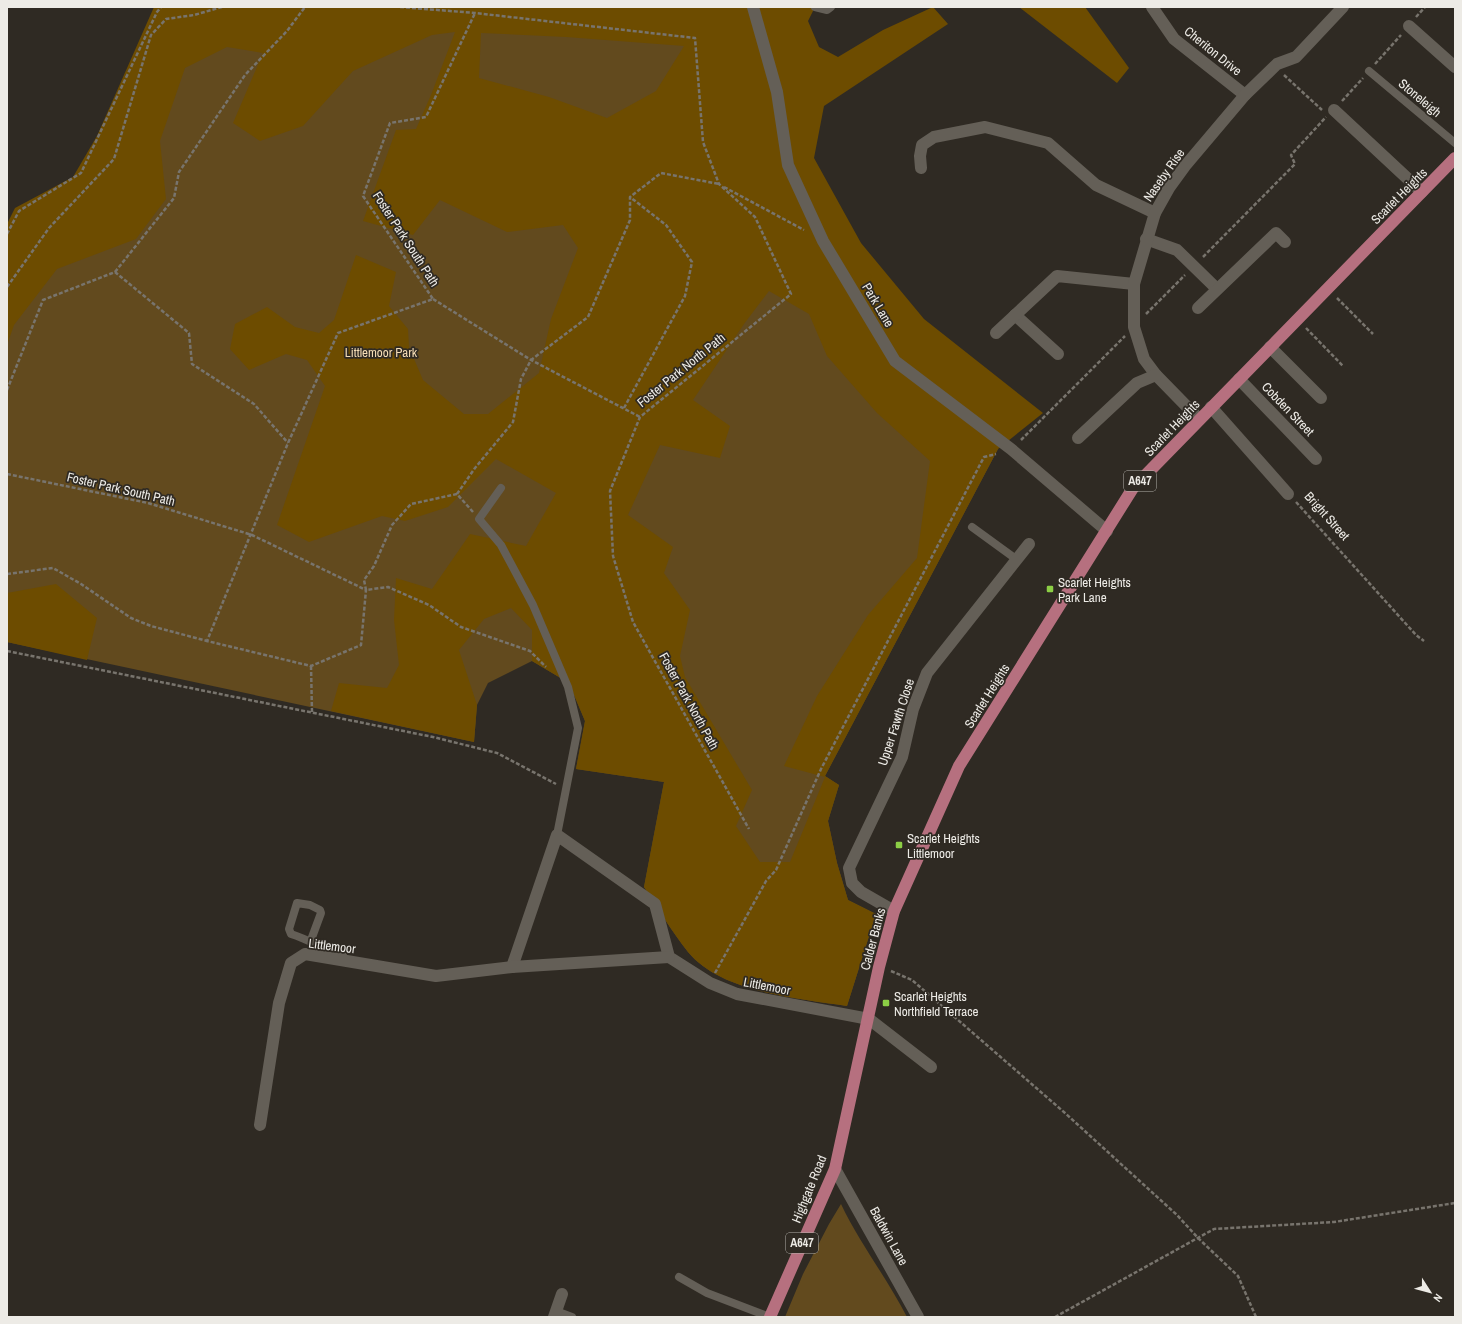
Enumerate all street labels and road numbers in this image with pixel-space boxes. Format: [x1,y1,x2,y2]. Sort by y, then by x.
street label: Cheriton Drive [1181,23,1245,79]
street label: Stoneleigh [1395,75,1445,121]
street label: Naseby Rise [1140,145,1189,205]
street label: Scarlet Heights [1367,164,1431,228]
street label: Foster Park South Path [369,188,443,290]
street label: Park Lane [858,280,898,330]
street label: Foster Park North Path [633,329,729,411]
street label: Cobden Street [1258,378,1318,440]
street label: Scarlet Heights [1141,396,1203,460]
street label: Foster Park South Path [65,468,177,510]
road number: A647 [1124,471,1156,491]
street label: Bright Street [1301,488,1353,544]
street label: Foster Park North Path [655,649,723,753]
street label: Scarlet Heights [960,661,1014,731]
street label: Upper Fawth Close [874,676,918,768]
street label: Calder Banks [857,906,889,972]
street label: Littlemoor [307,935,357,957]
street label: Littlemoor [742,973,792,999]
street label: Highgate Road [788,1153,830,1225]
street label: Baldwin Lane [866,1204,912,1268]
road number: A647 [786,1233,818,1253]

